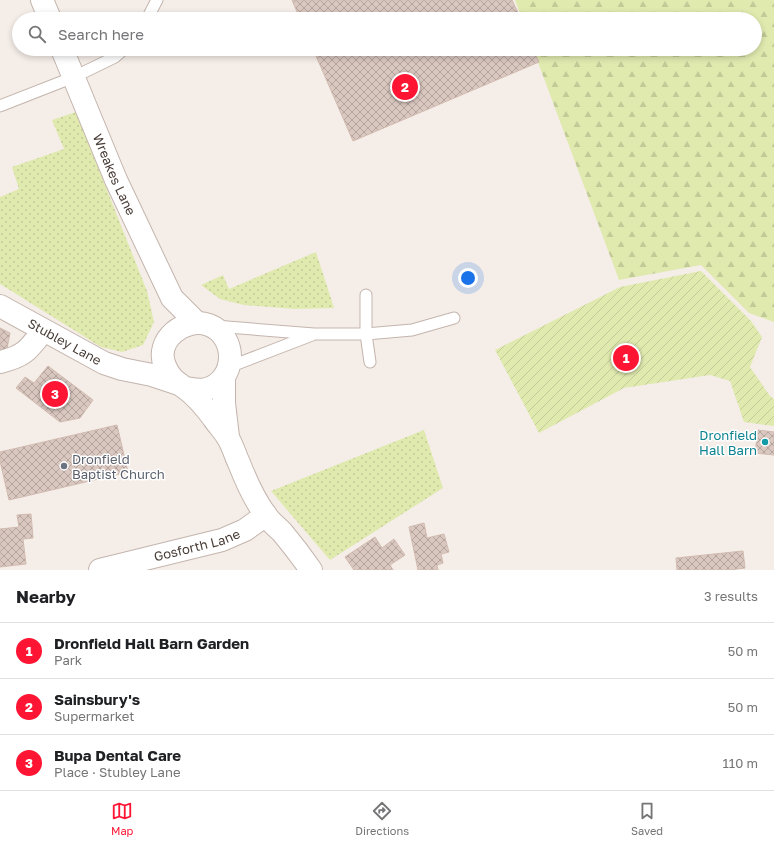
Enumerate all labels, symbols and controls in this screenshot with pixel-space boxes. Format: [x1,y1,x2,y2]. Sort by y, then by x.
search box [12,12,762,56]
icon: search [26,23,48,45]
text: Search here [58,25,144,43]
pin: 2 [392,72,418,102]
street label: Wreakes Lane [90,131,140,218]
your location [458,268,478,288]
street label: Stubley Lane [25,315,104,368]
pin: 1 [613,343,639,373]
pin: 3 [42,379,68,409]
place label: Dronfield Hall Barn [699,427,757,458]
marker: Dronfield Hall Barn [760,437,770,447]
place label: Dronfield Baptist Church [72,451,165,482]
marker: Dronfield Baptist Church [59,461,69,471]
street label: Gosforth Lane [152,525,242,564]
text: Nearby [16,586,76,607]
text: 3 results [704,588,758,604]
text: Dronfield Hall Barn Garden [54,634,249,652]
text: 1 [26,643,32,659]
text: 50 m [728,643,758,659]
text: Park [54,652,82,668]
text: Sainsbury's [54,690,140,708]
text: 2 [25,699,33,715]
text: 50 m [728,699,758,715]
text: Supermarket [54,708,135,724]
text: Bupa Dental Care [54,746,181,764]
text: 3 [25,755,33,771]
text: 110 m [723,755,758,771]
text: Place · Stubley Lane [54,764,180,780]
tab: Map [111,800,133,837]
tab: Directions [355,800,409,837]
tab: Saved [631,800,663,837]

